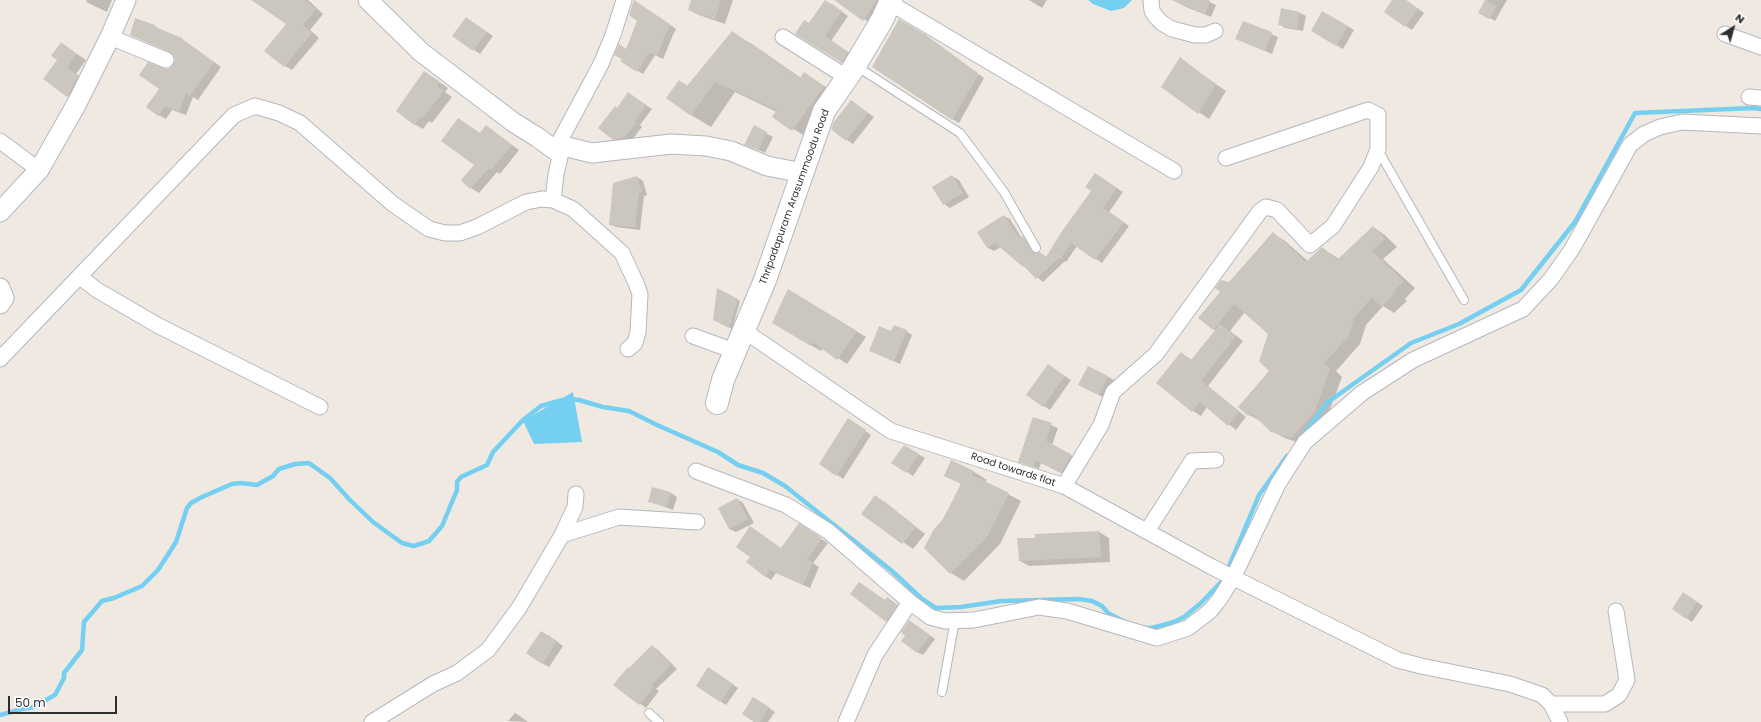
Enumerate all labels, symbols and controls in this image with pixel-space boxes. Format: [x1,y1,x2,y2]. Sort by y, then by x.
north arrow [1713,8,1753,48]
text: N [1732,10,1748,27]
street label: Thripadapuram Arasummoodu Road [758,108,832,286]
street label: Road towards flat [969,451,1057,489]
scale bar [10,688,119,714]
text: 50 m [15,694,46,711]

